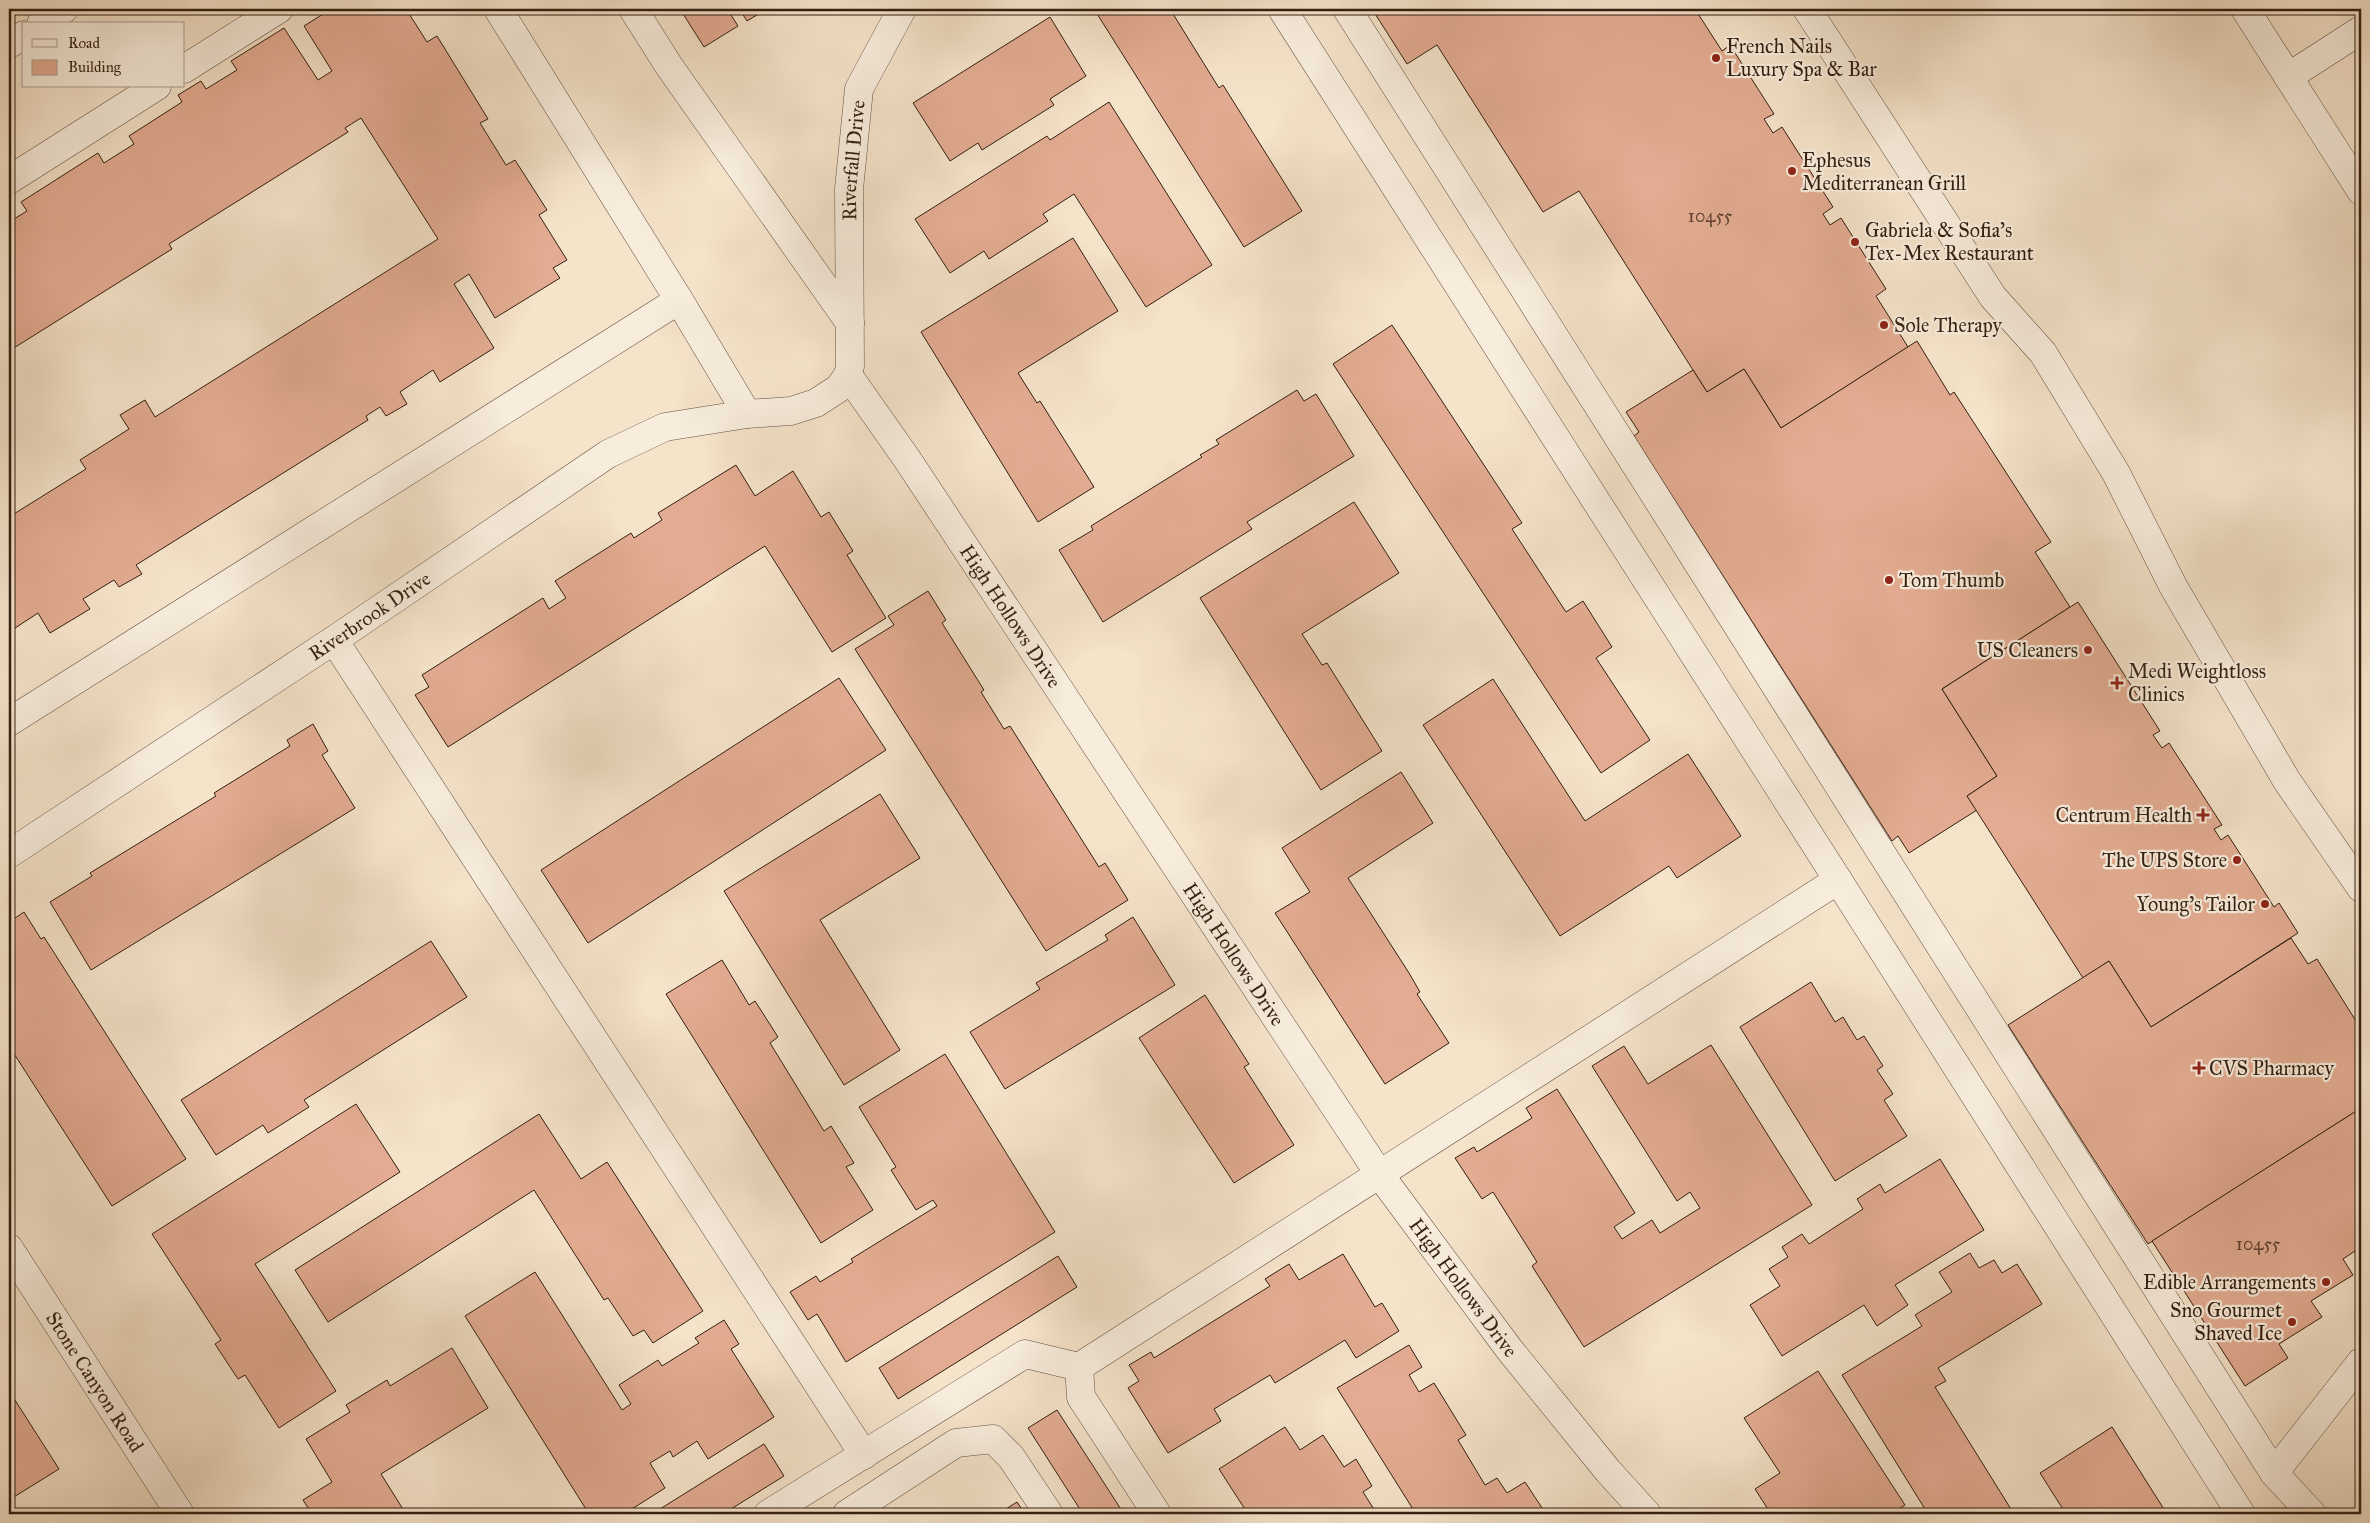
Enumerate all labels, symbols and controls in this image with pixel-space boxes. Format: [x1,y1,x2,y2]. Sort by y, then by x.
legend [22,22,185,88]
text: Road [68,34,100,52]
place label: French Nails Luxury Spa & Bar [1726,34,1877,81]
marker: French Nails Luxury Spa & Bar [1710,52,1722,64]
text: Building [68,58,122,76]
street label: Riverfall Drive [837,99,870,221]
place label: Ephesus Mediterranean Grill [1802,148,1967,195]
marker: Ephesus Mediterranean Grill [1786,165,1798,177]
house number: 10455 [1688,205,1733,227]
place label: Gabriela & Sofia's Tex-Mex Restaurant [1865,218,2034,265]
marker: Gabriela & Sofia's Tex-Mex Restaurant [1849,236,1861,248]
place label: Sole Therapy [1894,313,2003,337]
marker: Sole Therapy [1878,319,1890,331]
street label: High Hollows Drive [955,540,1067,692]
street label: Riverbrook Drive [304,566,435,665]
place label: Tom Thumb [1899,568,2004,592]
marker: Tom Thumb [1883,574,1895,586]
place label: US Cleaners [1977,638,2078,662]
marker: US Cleaners [2082,644,2094,656]
place label: Medi Weightloss Clinics [2128,659,2266,706]
marker: Medi Weightloss Clinics [2110,676,2124,690]
place label: Centrum Health [2055,803,2192,827]
marker: Centrum Health [2196,808,2210,822]
place label: The UPS Store [2102,848,2227,872]
marker: The UPS Store [2231,854,2243,866]
street label: High Hollows Drive [1178,878,1290,1030]
place label: Young's Tailor [2137,892,2255,917]
marker: Young's Tailor [2259,898,2271,910]
place label: CVS Pharmacy [2209,1056,2335,1080]
marker: CVS Pharmacy [2193,1062,2205,1074]
street label: High Hollows Drive [1404,1214,1523,1362]
house number: 10455 [2236,1233,2281,1255]
place label: Edible Arrangements [2143,1270,2316,1295]
marker: Edible Arrangements [2320,1276,2332,1288]
place label: Sno Gourmet Shaved Ice [2170,1298,2282,1345]
street label: Stone Canyon Road [41,1307,149,1456]
marker: Sno Gourmet Shaved Ice [2286,1316,2298,1328]

